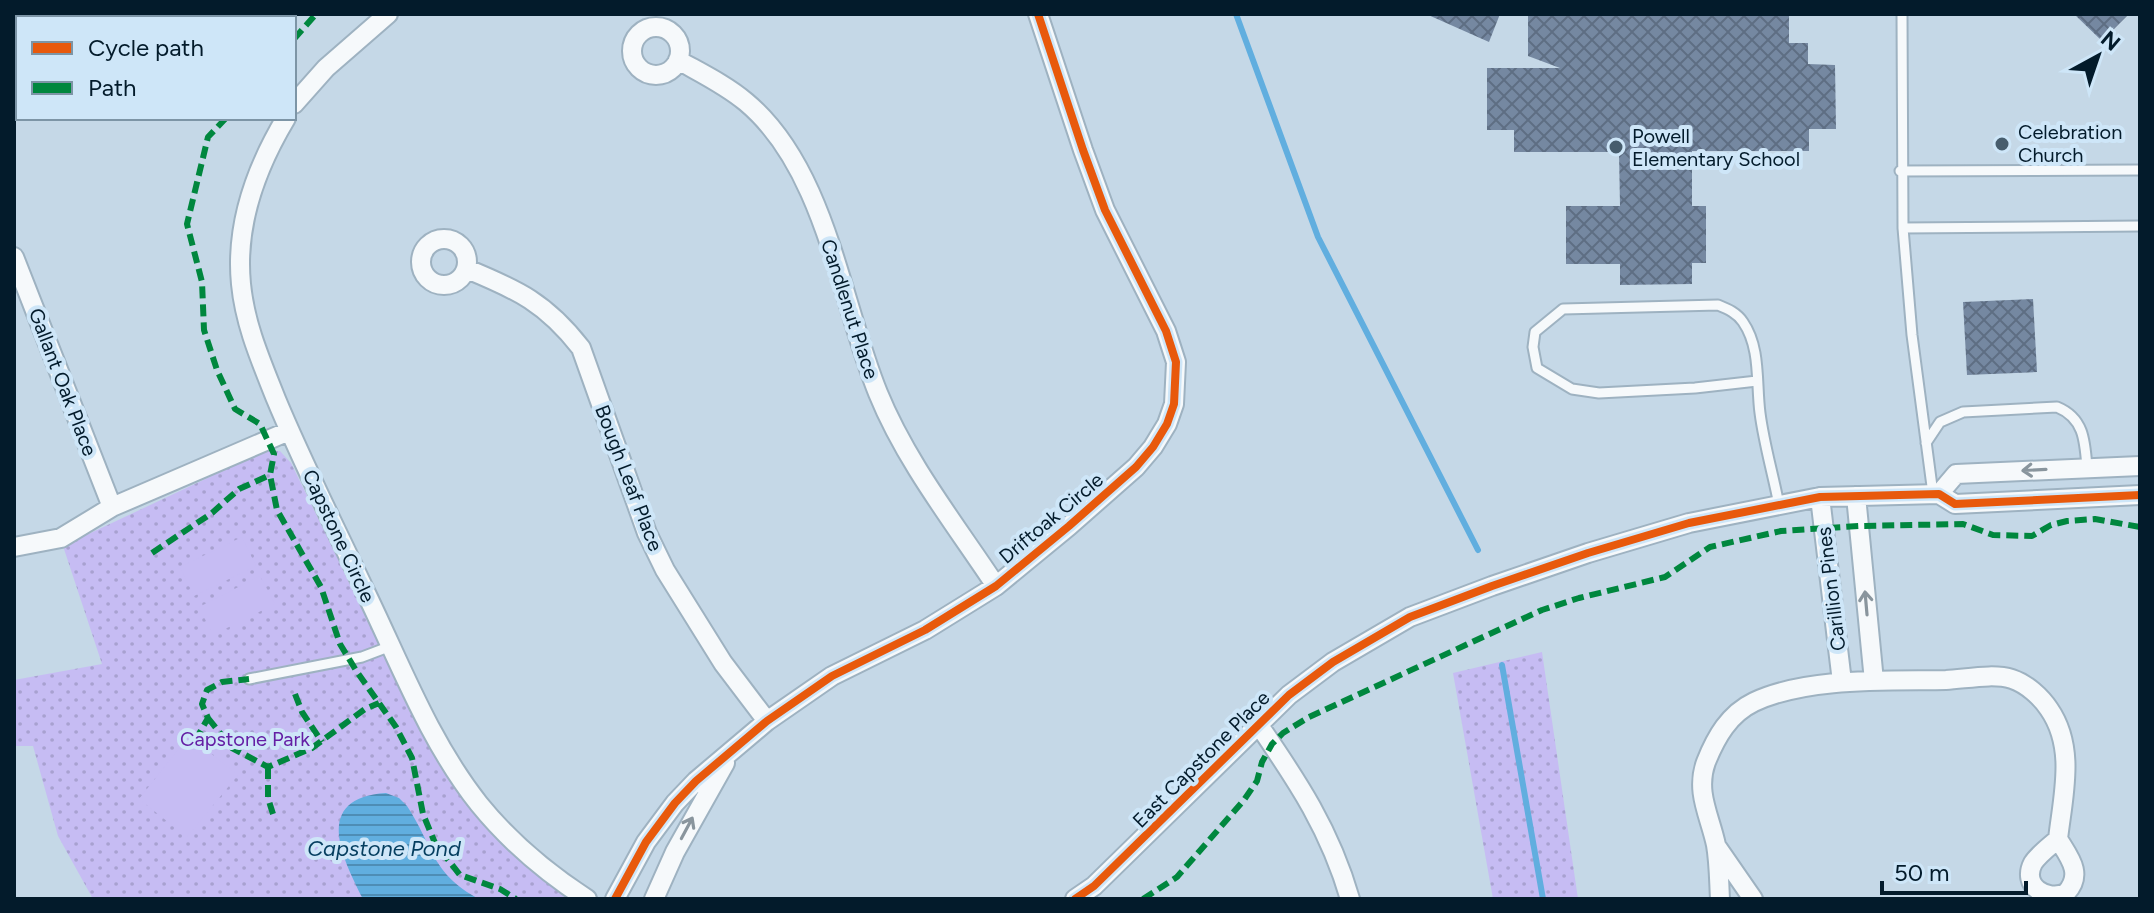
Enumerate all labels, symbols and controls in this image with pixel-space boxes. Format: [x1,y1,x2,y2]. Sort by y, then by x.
legend [16,16,296,120]
north arrow [2058,16,2138,96]
text: N [2095,25,2126,57]
text: Cycle path [88,33,204,62]
text: Path [88,73,136,102]
place label: Celebration Church [2018,120,2122,167]
place label: Powell Elementary School [1632,124,1800,171]
marker: Celebration Church [1993,135,2011,153]
marker: Powell Elementary School [1607,138,1625,156]
street label: Candlenut Place [816,236,884,382]
street label: Gallant Oak Place [24,305,102,459]
street label: Bough Leaf Place [590,402,668,555]
one-way arrow [2021,463,2048,478]
street label: Capstone Circle [298,466,380,606]
street label: Driftoak Circle [994,467,1108,568]
street label: Carillion Pines [1811,526,1851,652]
one-way arrow [1859,590,1874,617]
street label: East Capstone Place [1128,686,1274,832]
park label: Capstone Park [180,727,310,751]
one-way arrow [680,817,696,841]
water label: Capstone Pond [307,835,462,862]
scale bar [1882,845,2026,895]
text: 50 m [1894,858,1950,887]

